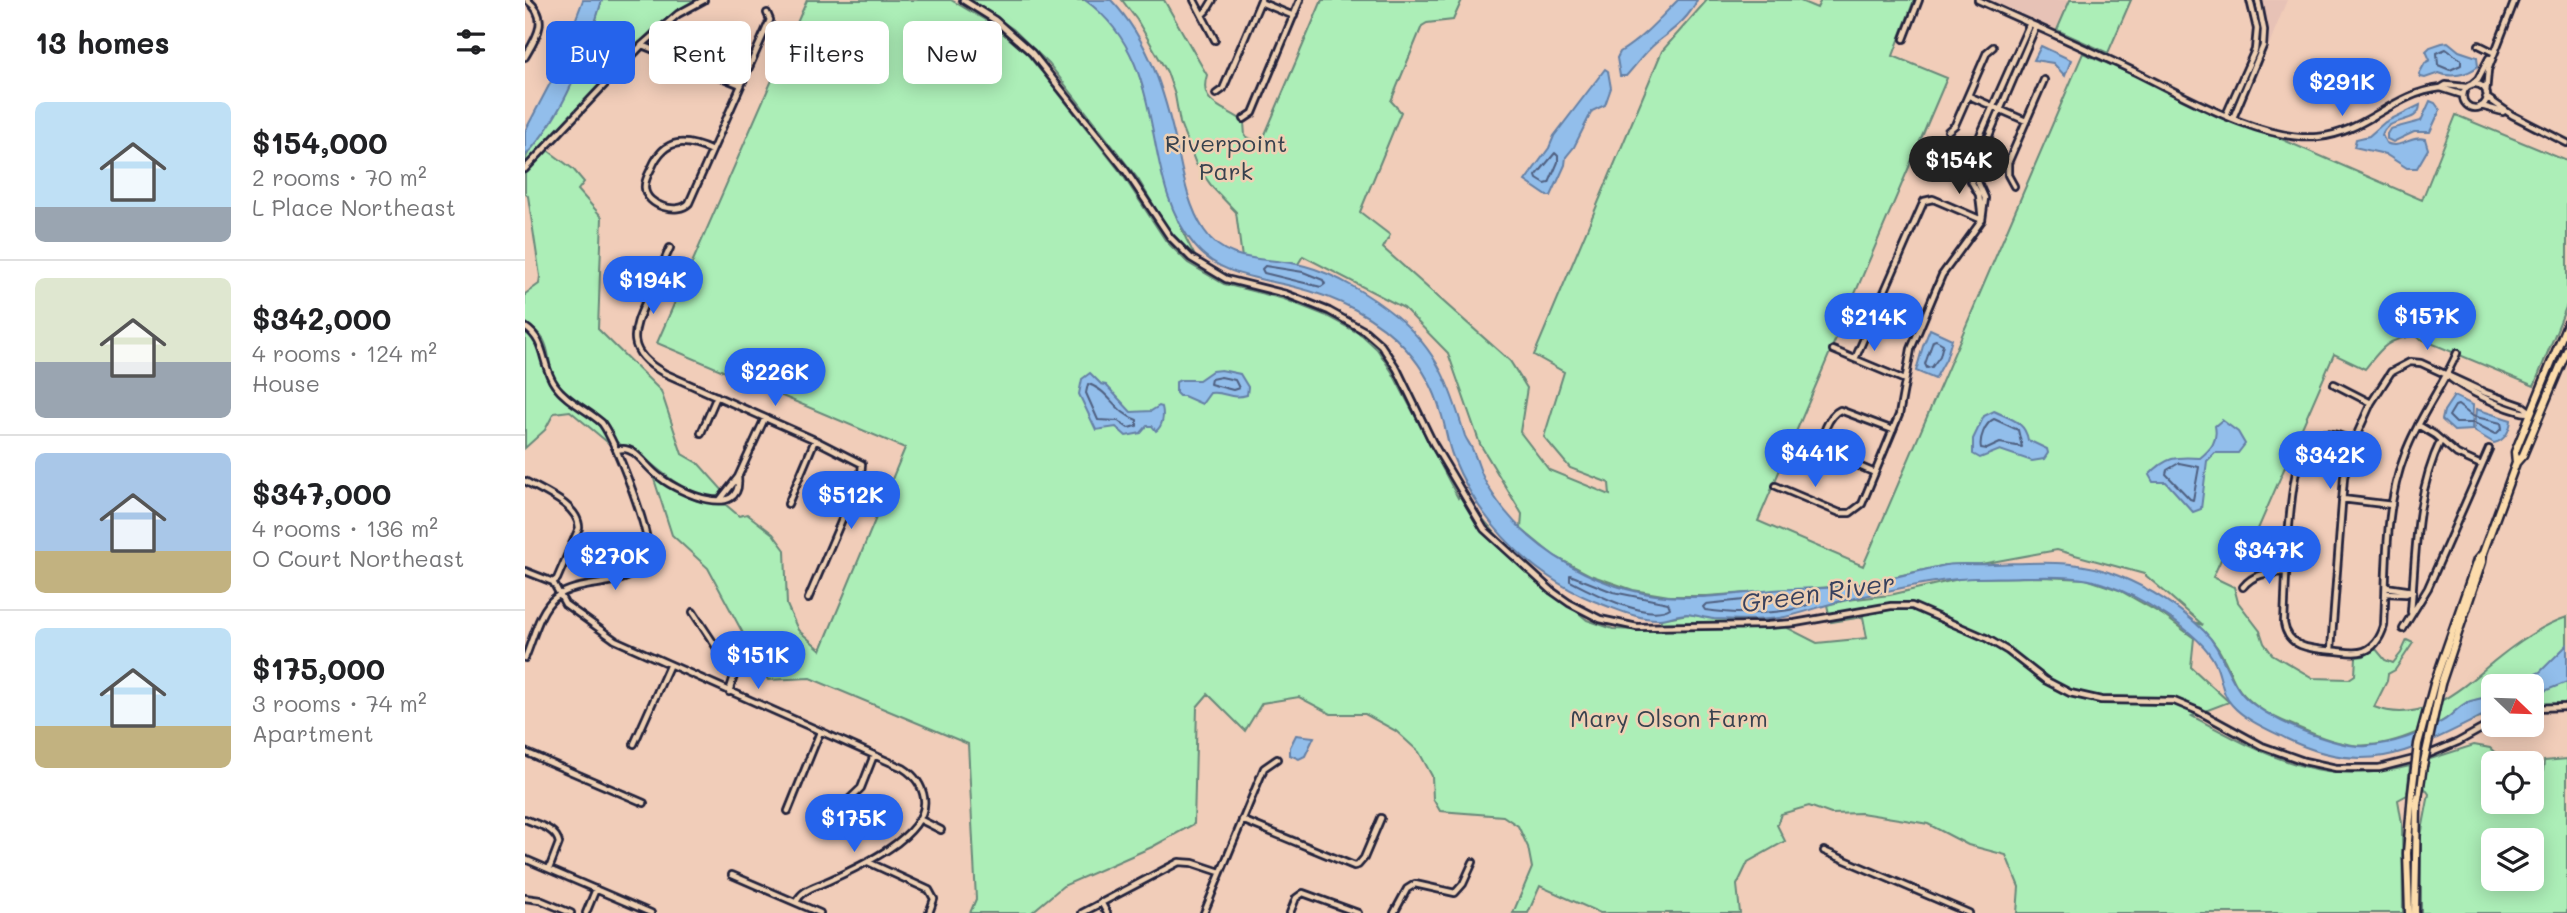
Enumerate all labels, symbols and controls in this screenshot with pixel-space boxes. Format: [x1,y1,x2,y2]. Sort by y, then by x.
chip: Buy [546,21,635,84]
chip: Rent [649,21,751,84]
chip: Filters [765,21,889,84]
chip: New [903,21,1002,84]
text: 13 homes [35,22,170,62]
icon: filters [452,23,490,61]
pin: $291K [2293,58,2391,118]
text: $291K [2309,66,2375,96]
text: $154,000 [252,122,387,162]
park label: Riverpoint Park [1165,127,1287,186]
icon: home [91,130,175,214]
pin: $154K [1910,136,2008,196]
text: $154K [1925,144,1993,174]
text: 2 rooms · 70 m² [252,162,427,192]
text: L Place Northeast [252,192,456,222]
pin: $194K [604,256,702,316]
text: $194K [619,264,687,294]
pin: $157K [2378,292,2476,352]
pin: $214K [1825,294,1923,353]
text: $342,000 [252,298,391,338]
text: $157K [2394,300,2460,330]
text: $214K [1841,301,1907,331]
icon: home [91,306,175,390]
text: 4 rooms · 124 m² [252,338,437,368]
pin: $226K [726,348,824,408]
text: $226K [741,356,809,386]
text: House [252,368,320,398]
pin: $441K [1766,430,1864,489]
pin: $342K [2281,432,2379,491]
text: $441K [1781,437,1849,467]
text: $342K [2295,439,2365,469]
pin: $512K [802,472,900,531]
text: $347,000 [252,473,391,513]
text: $512K [818,479,884,509]
icon: home [91,481,175,565]
text: 4 rooms · 136 m² [252,513,438,543]
pin: $347K [2220,526,2318,586]
pin: $270K [566,532,664,592]
text: $347K [2234,534,2304,564]
text: $270K [580,540,650,570]
text: O Court Northeast [252,543,464,573]
water label: Green River [1739,564,1897,620]
pin: $151K [709,632,807,691]
text: $151K [726,639,790,669]
text: $175,000 [252,648,385,688]
icon: home [91,656,175,740]
north arrow [2481,674,2545,737]
map controls [2481,674,2544,891]
text: 3 rooms · 74 m² [252,688,427,718]
park label: Mary Olson Farm [1570,702,1768,733]
text: Apartment [252,718,374,748]
button: locate [2481,751,2544,814]
pin: $175K [805,794,903,854]
text: $175K [821,802,887,832]
button: layers [2481,828,2544,891]

